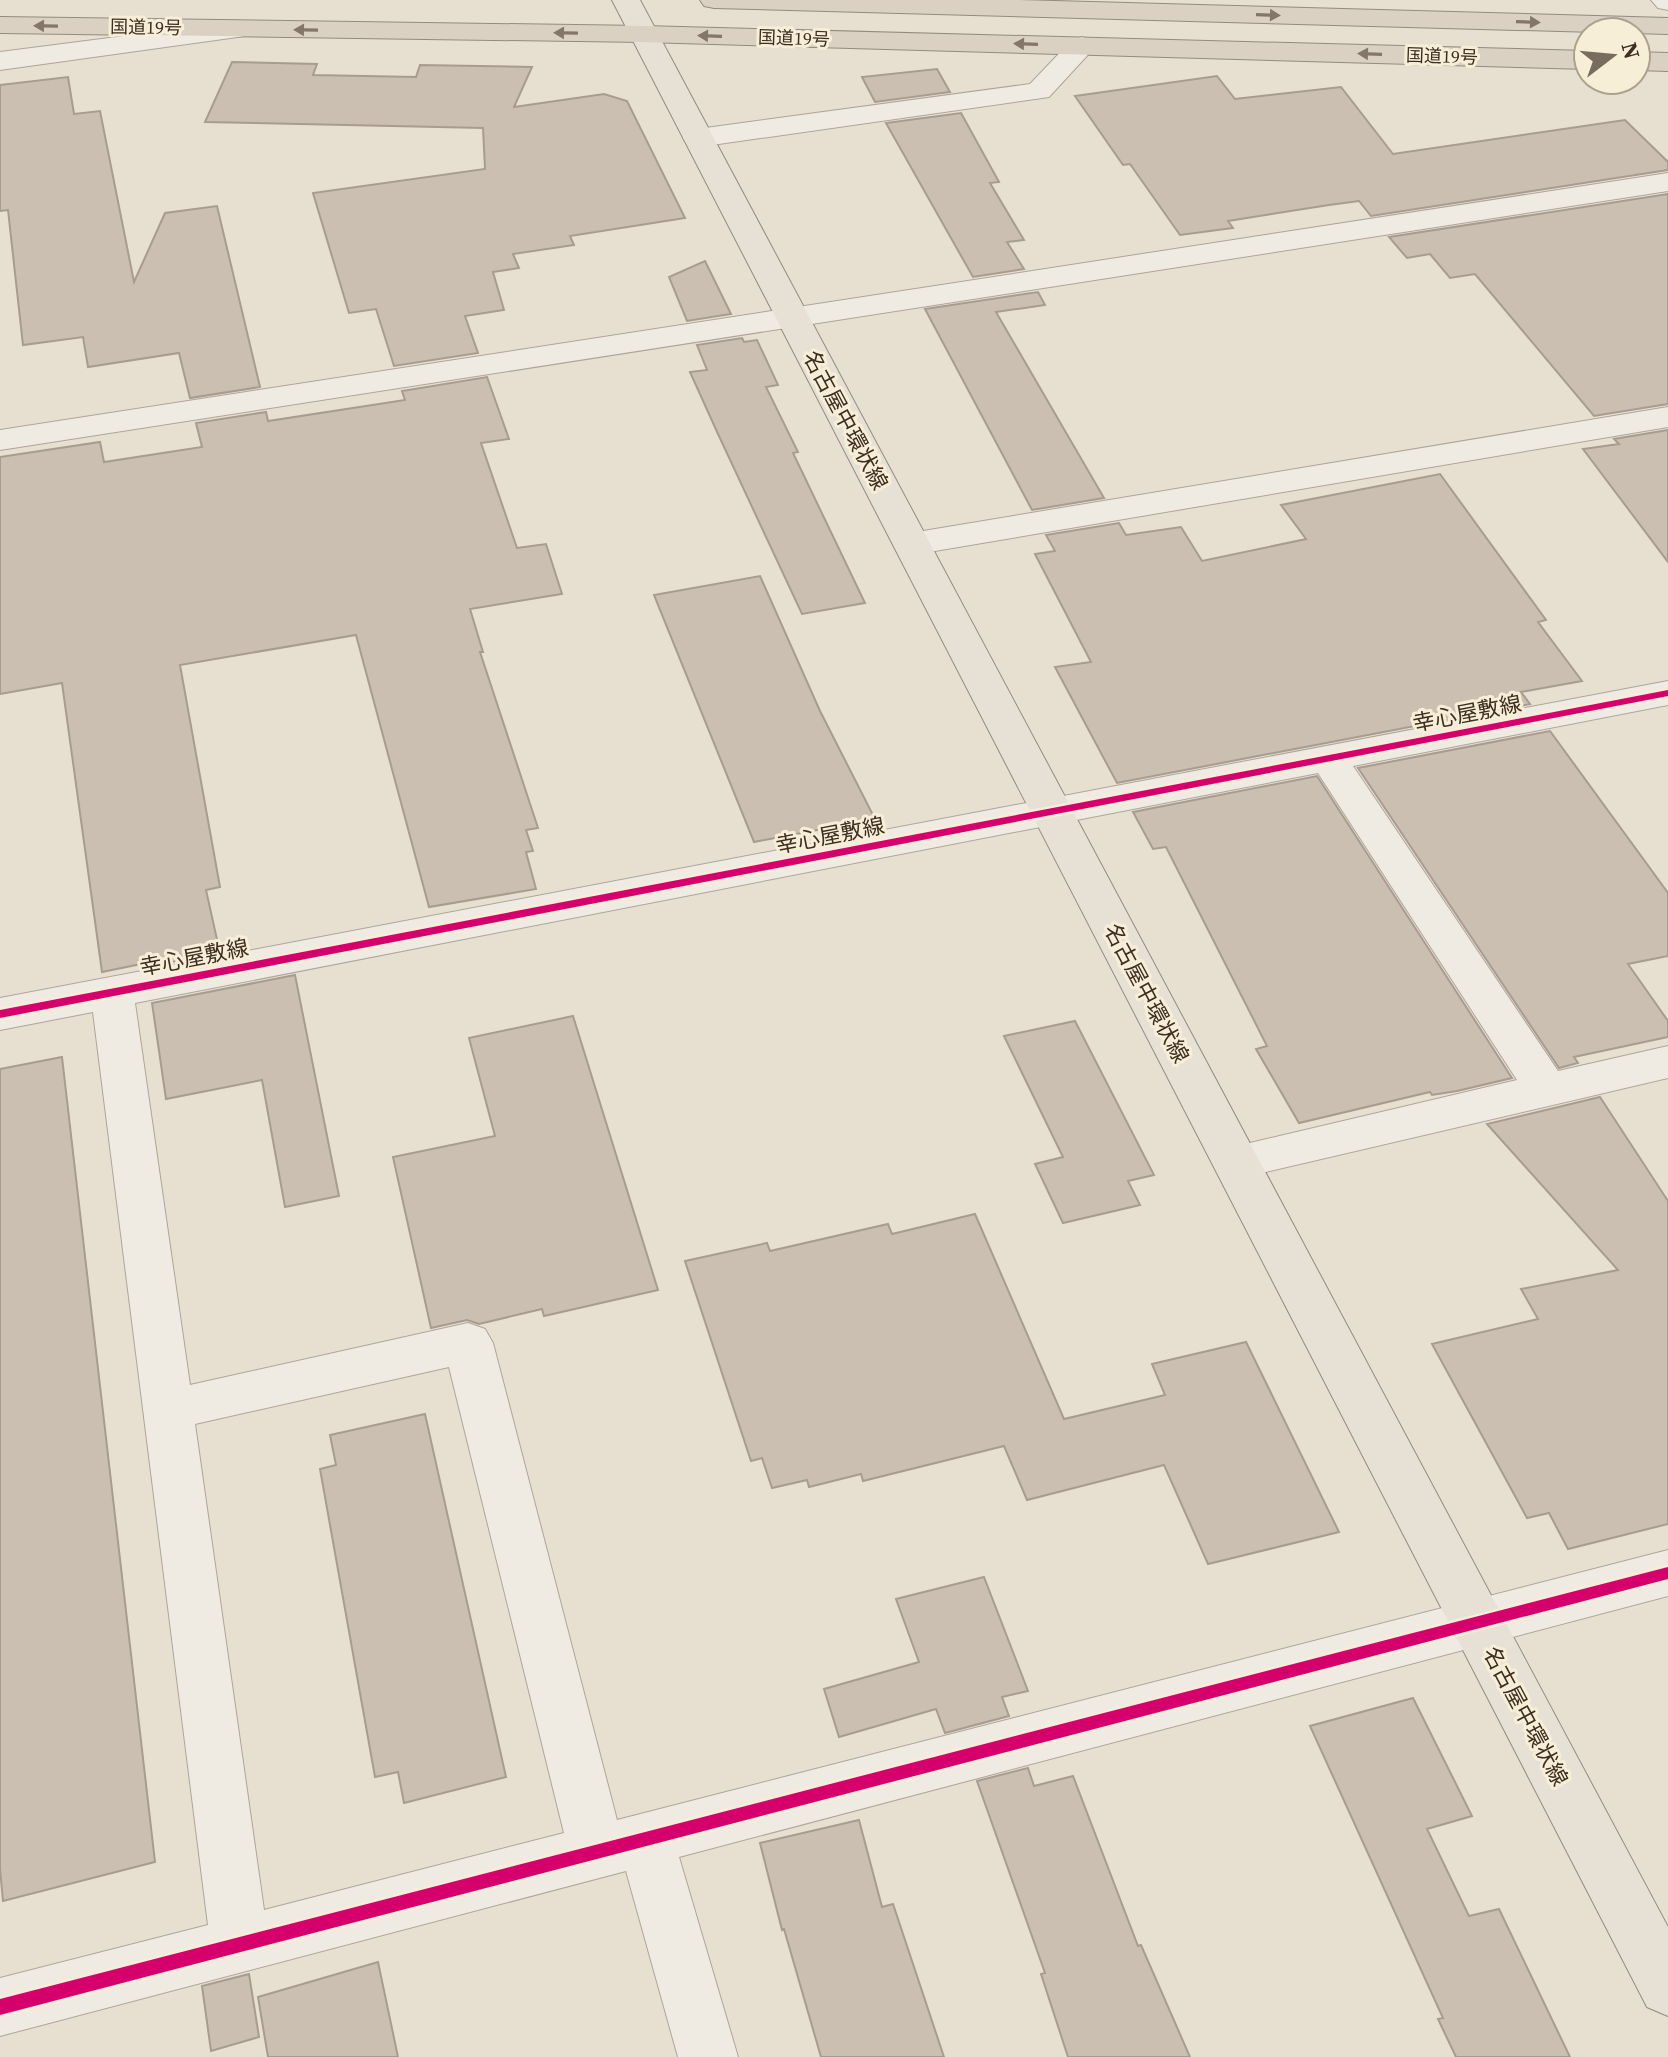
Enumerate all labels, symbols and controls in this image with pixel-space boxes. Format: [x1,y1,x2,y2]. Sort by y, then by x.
one-way arrow [1256,9,1281,21]
street label: 国道19号 [110,14,182,40]
one-way arrow [1516,16,1541,28]
north arrow [1572,16,1652,96]
one-way arrow [33,19,58,32]
one-way arrow [293,23,318,36]
street label: 国道19号 [758,24,830,52]
one-way arrow [553,27,578,39]
one-way arrow [697,29,722,42]
one-way arrow [1013,38,1038,51]
text: N [1615,39,1648,62]
street label: 国道19号 [1406,42,1478,70]
one-way arrow [1357,47,1382,60]
street label: 名古屋中環状線 [797,345,895,495]
street label: 幸心屋敷線 [1410,688,1524,738]
street label: 幸心屋敷線 [773,810,887,860]
street label: 名古屋中環状線 [1098,918,1196,1068]
street label: 幸心屋敷線 [137,932,251,982]
street label: 名古屋中環状線 [1477,1641,1575,1791]

